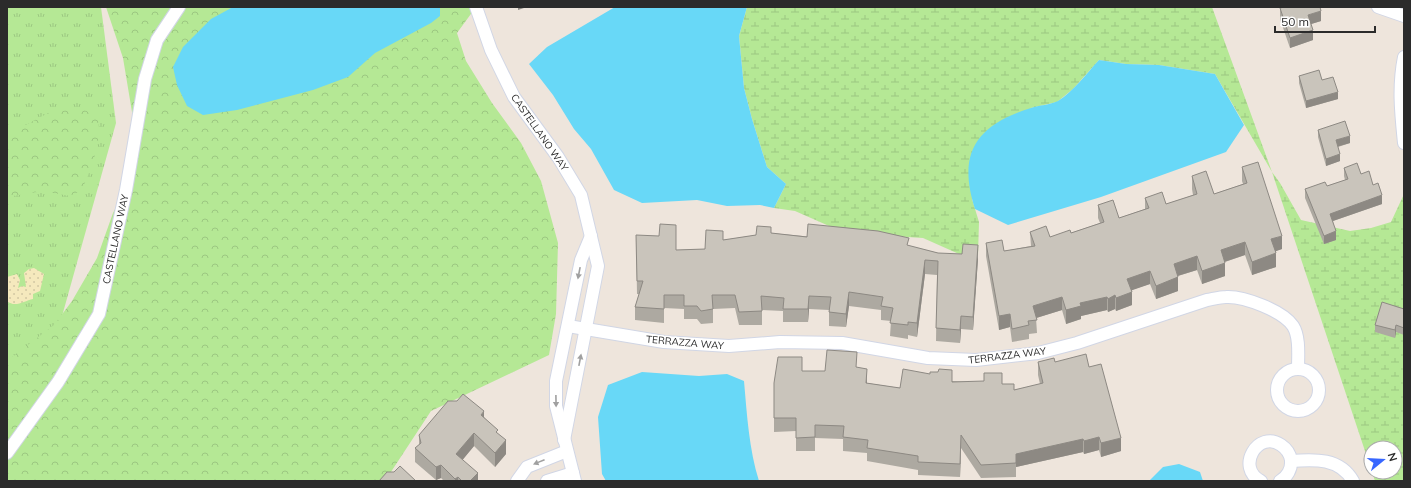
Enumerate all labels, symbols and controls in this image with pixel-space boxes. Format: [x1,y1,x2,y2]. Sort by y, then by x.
scale bar [1275,8,1375,34]
text: 50 m [1281,14,1309,29]
street label: CASTELLANO WAY [508,91,572,174]
street label: CASTELLANO WAY [100,192,132,285]
one-way arrow [575,267,581,279]
street label: TERRAZZA WAY [646,333,725,352]
street label: TERRAZZA WAY [968,344,1047,367]
one-way arrow [577,354,583,367]
one-way arrow [553,395,560,407]
north arrow [1363,440,1403,480]
text: N [1385,451,1400,463]
one-way arrow [533,459,544,465]

